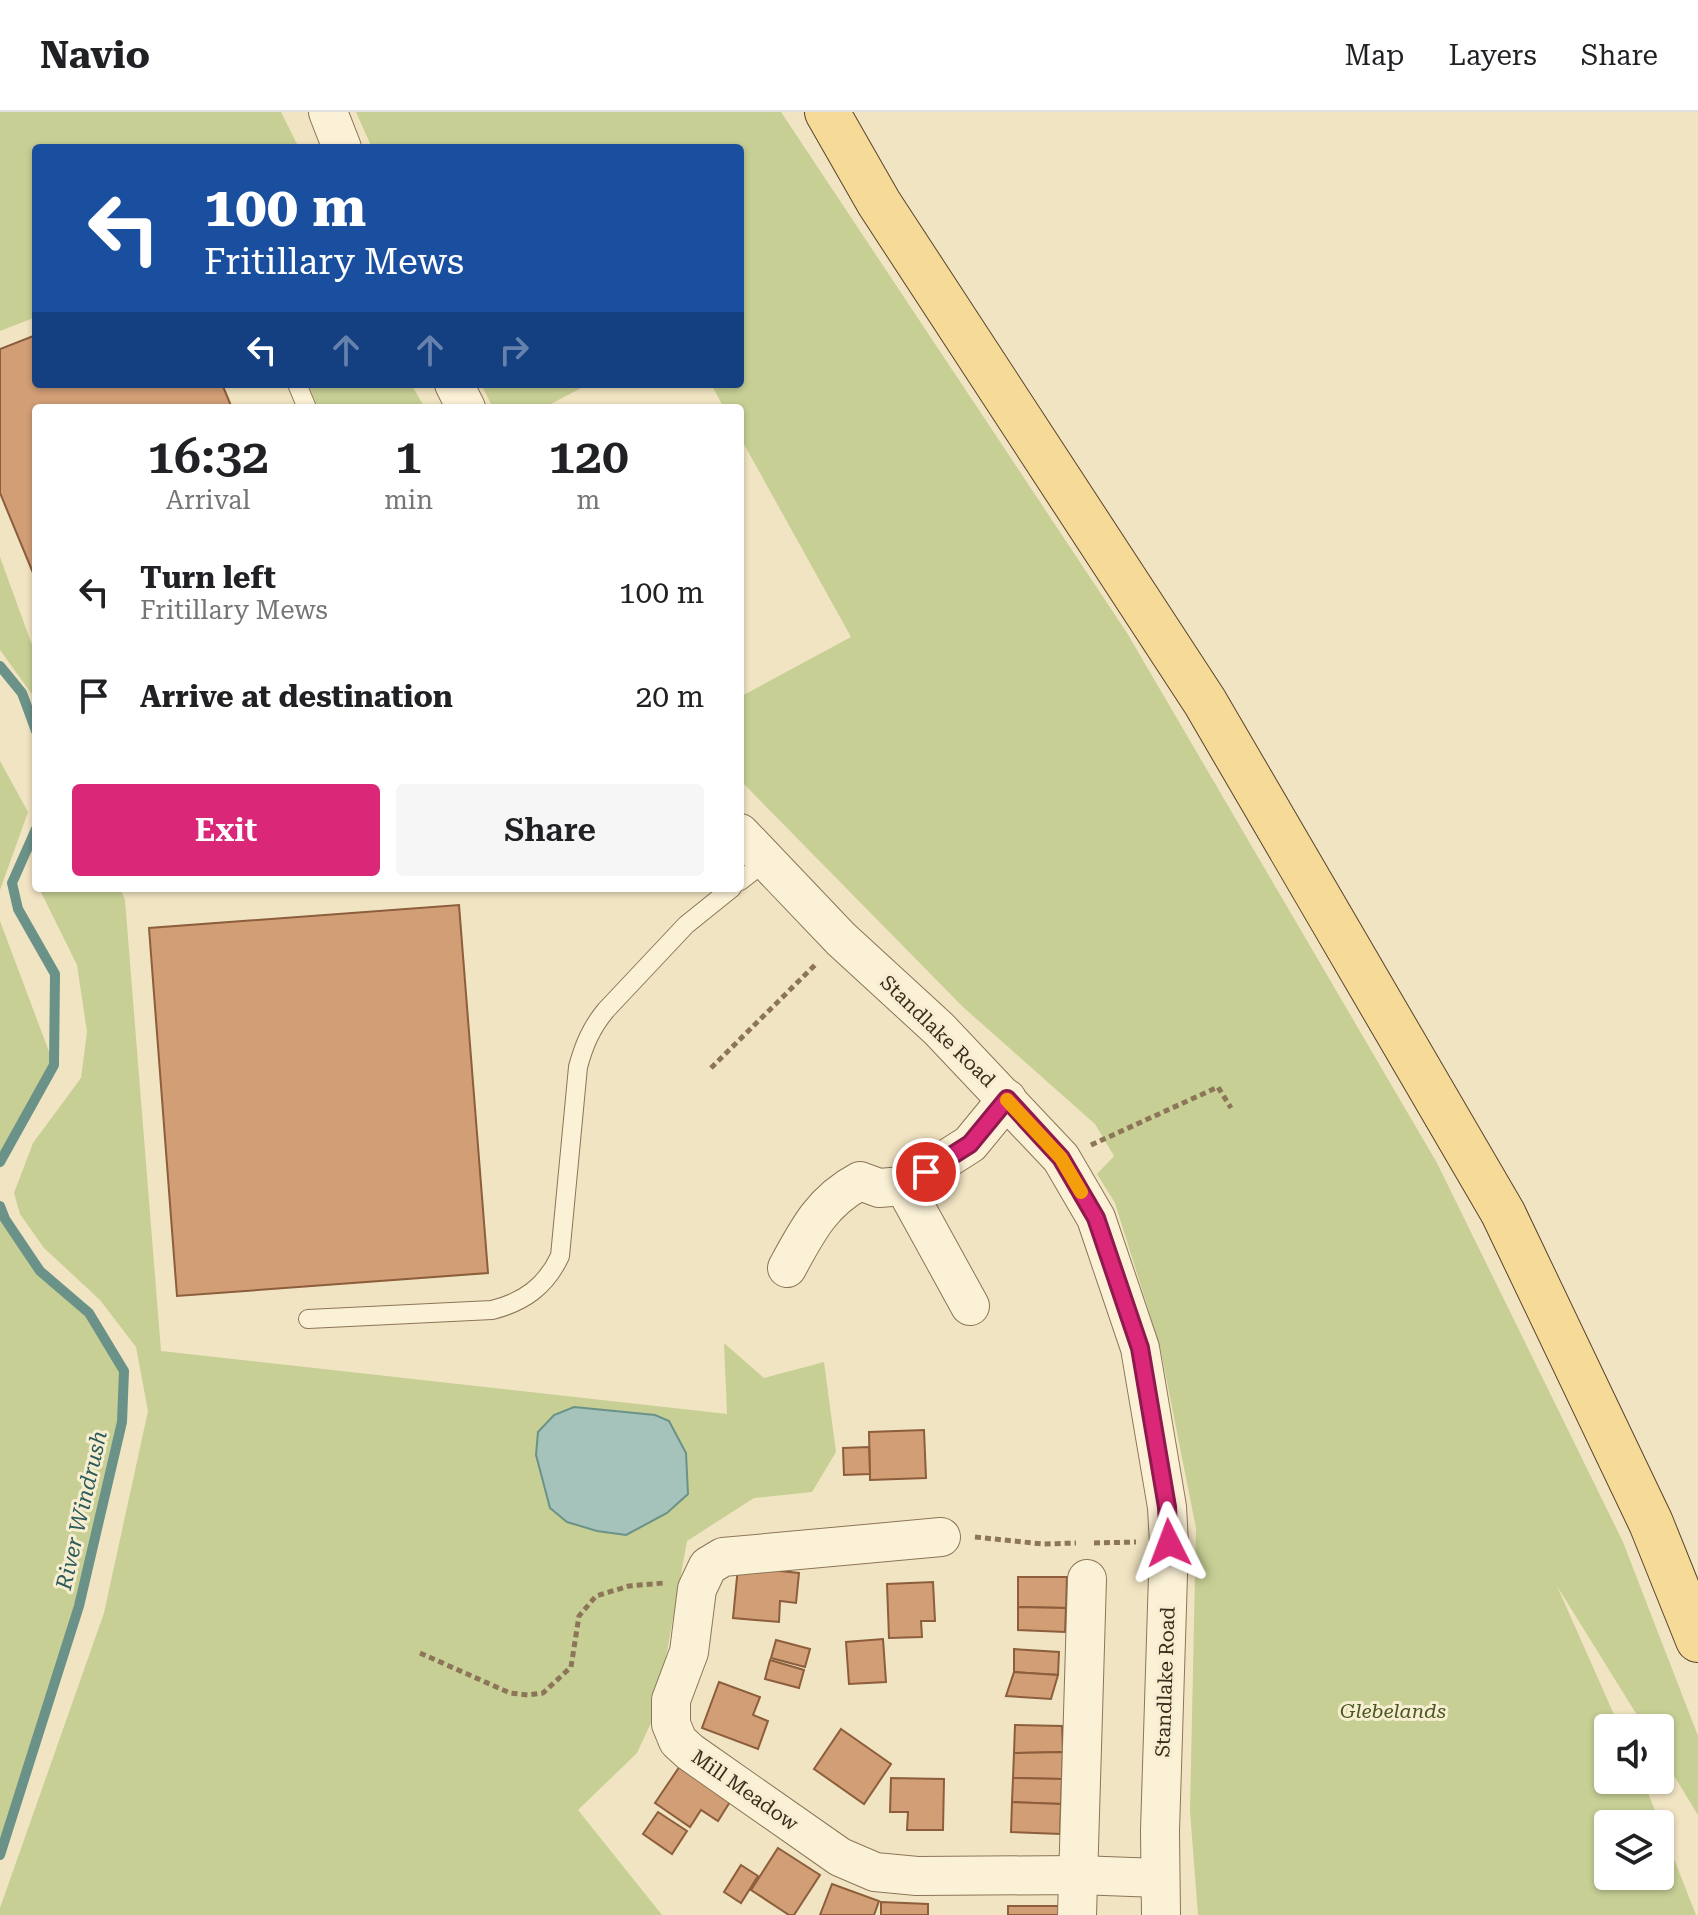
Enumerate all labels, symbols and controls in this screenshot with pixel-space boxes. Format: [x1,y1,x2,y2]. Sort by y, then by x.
text: Navio [40,33,150,77]
text: Map [1345,39,1404,72]
text: Layers [1448,39,1537,72]
text: Share [1581,39,1658,72]
text: 100 m [204,174,366,240]
icon: left [72,176,176,280]
text: Fritillary Mews [204,241,464,283]
icon: left [240,328,284,372]
icon: ahead [324,328,368,372]
icon: ahead [408,328,452,372]
icon: right [492,328,536,372]
text: 16:32 [147,429,269,485]
text: 1 [395,429,422,485]
text: 120 [548,429,629,485]
text: Arrival [166,485,250,515]
text: min [384,485,433,515]
text: m [577,485,600,515]
text: Turn left [140,560,276,595]
icon: left [72,570,116,614]
text: 100 m [619,575,704,610]
text: Fritillary Mews [140,595,328,625]
icon: arrive [72,674,116,718]
text: Arrive at destination [140,679,453,714]
text: 20 m [635,679,704,714]
button: Exit [72,784,380,876]
button: Share [396,784,704,876]
street label: Standlake Road [876,970,1001,1092]
pin [892,1138,960,1206]
icon: arrive [904,1150,948,1194]
water label: River Windrush [51,1428,112,1593]
position arrow [1127,1501,1211,1585]
street label: Standlake Road [1150,1606,1180,1758]
park label: Glebelands [1340,1699,1446,1723]
map controls [1594,1714,1674,1890]
button: sound [1594,1714,1674,1794]
street label: Mill Meadow [687,1744,803,1836]
button: layers [1594,1810,1674,1890]

